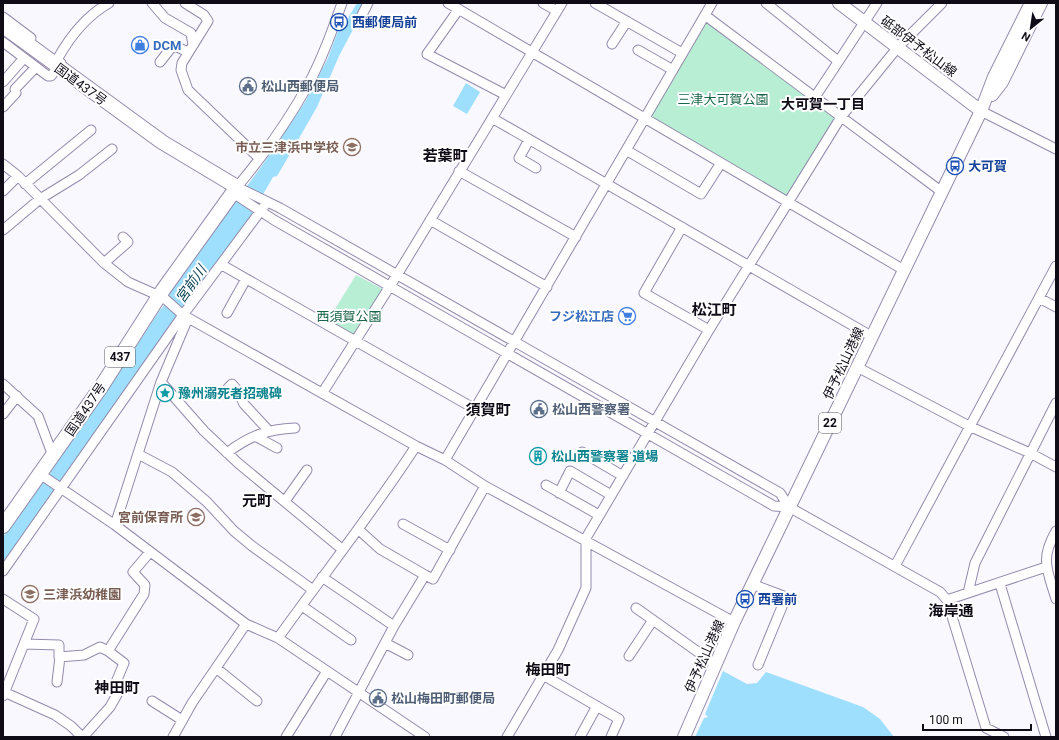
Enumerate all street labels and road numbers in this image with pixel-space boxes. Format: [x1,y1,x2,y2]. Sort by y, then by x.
street label: 砥部伊予松山線 [878,13,960,80]
street label: 国道437号 [52,60,110,108]
street label: 伊予松山港線 [820,325,867,402]
road number: 437 [105,347,135,367]
street label: 国道437号 [62,380,109,439]
road number: 22 [819,413,841,433]
street label: 伊予松山港線 [682,618,727,695]

